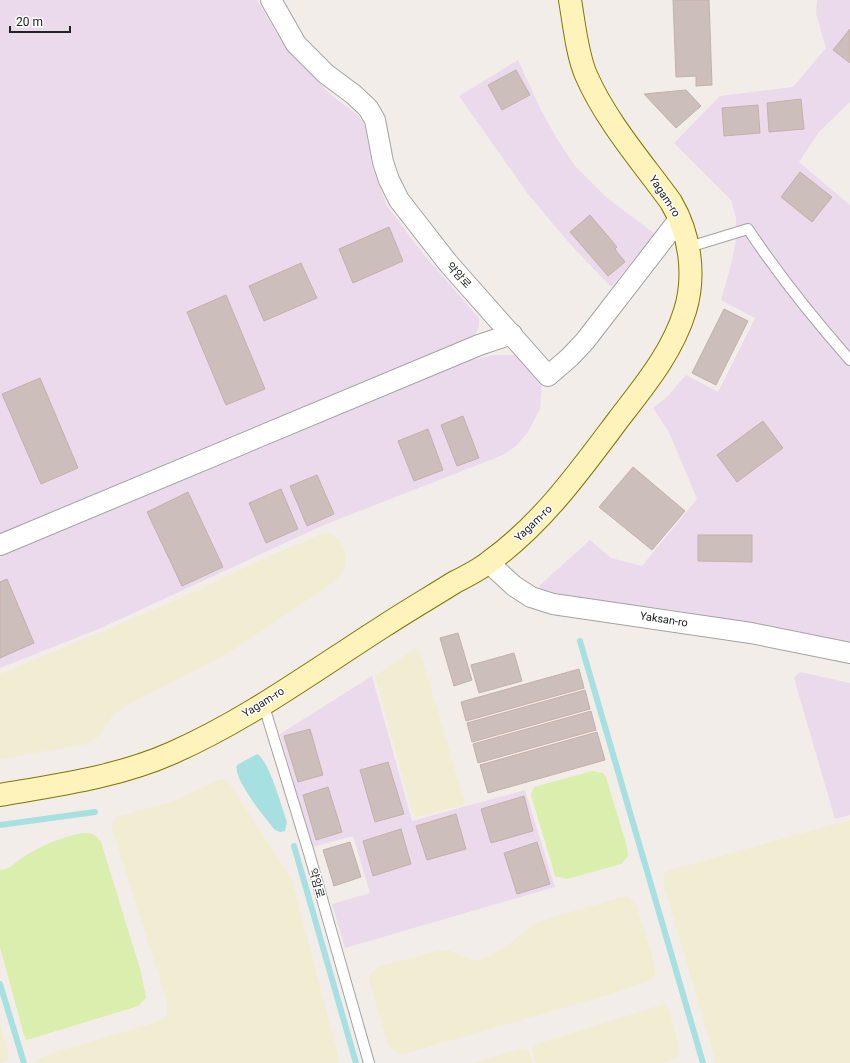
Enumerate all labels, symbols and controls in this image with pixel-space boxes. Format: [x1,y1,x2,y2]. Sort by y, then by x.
scale bar [10,8,70,34]
text: 20 m [16,15,43,29]
street label: Yagam-ro [646,173,683,220]
street label: 약암로 [444,260,474,291]
street label: Yagam-ro [512,502,555,544]
street label: Yaksan-ro [639,609,689,630]
street label: Yagam-ro [240,684,287,720]
street label: 약암로 [306,867,327,900]

